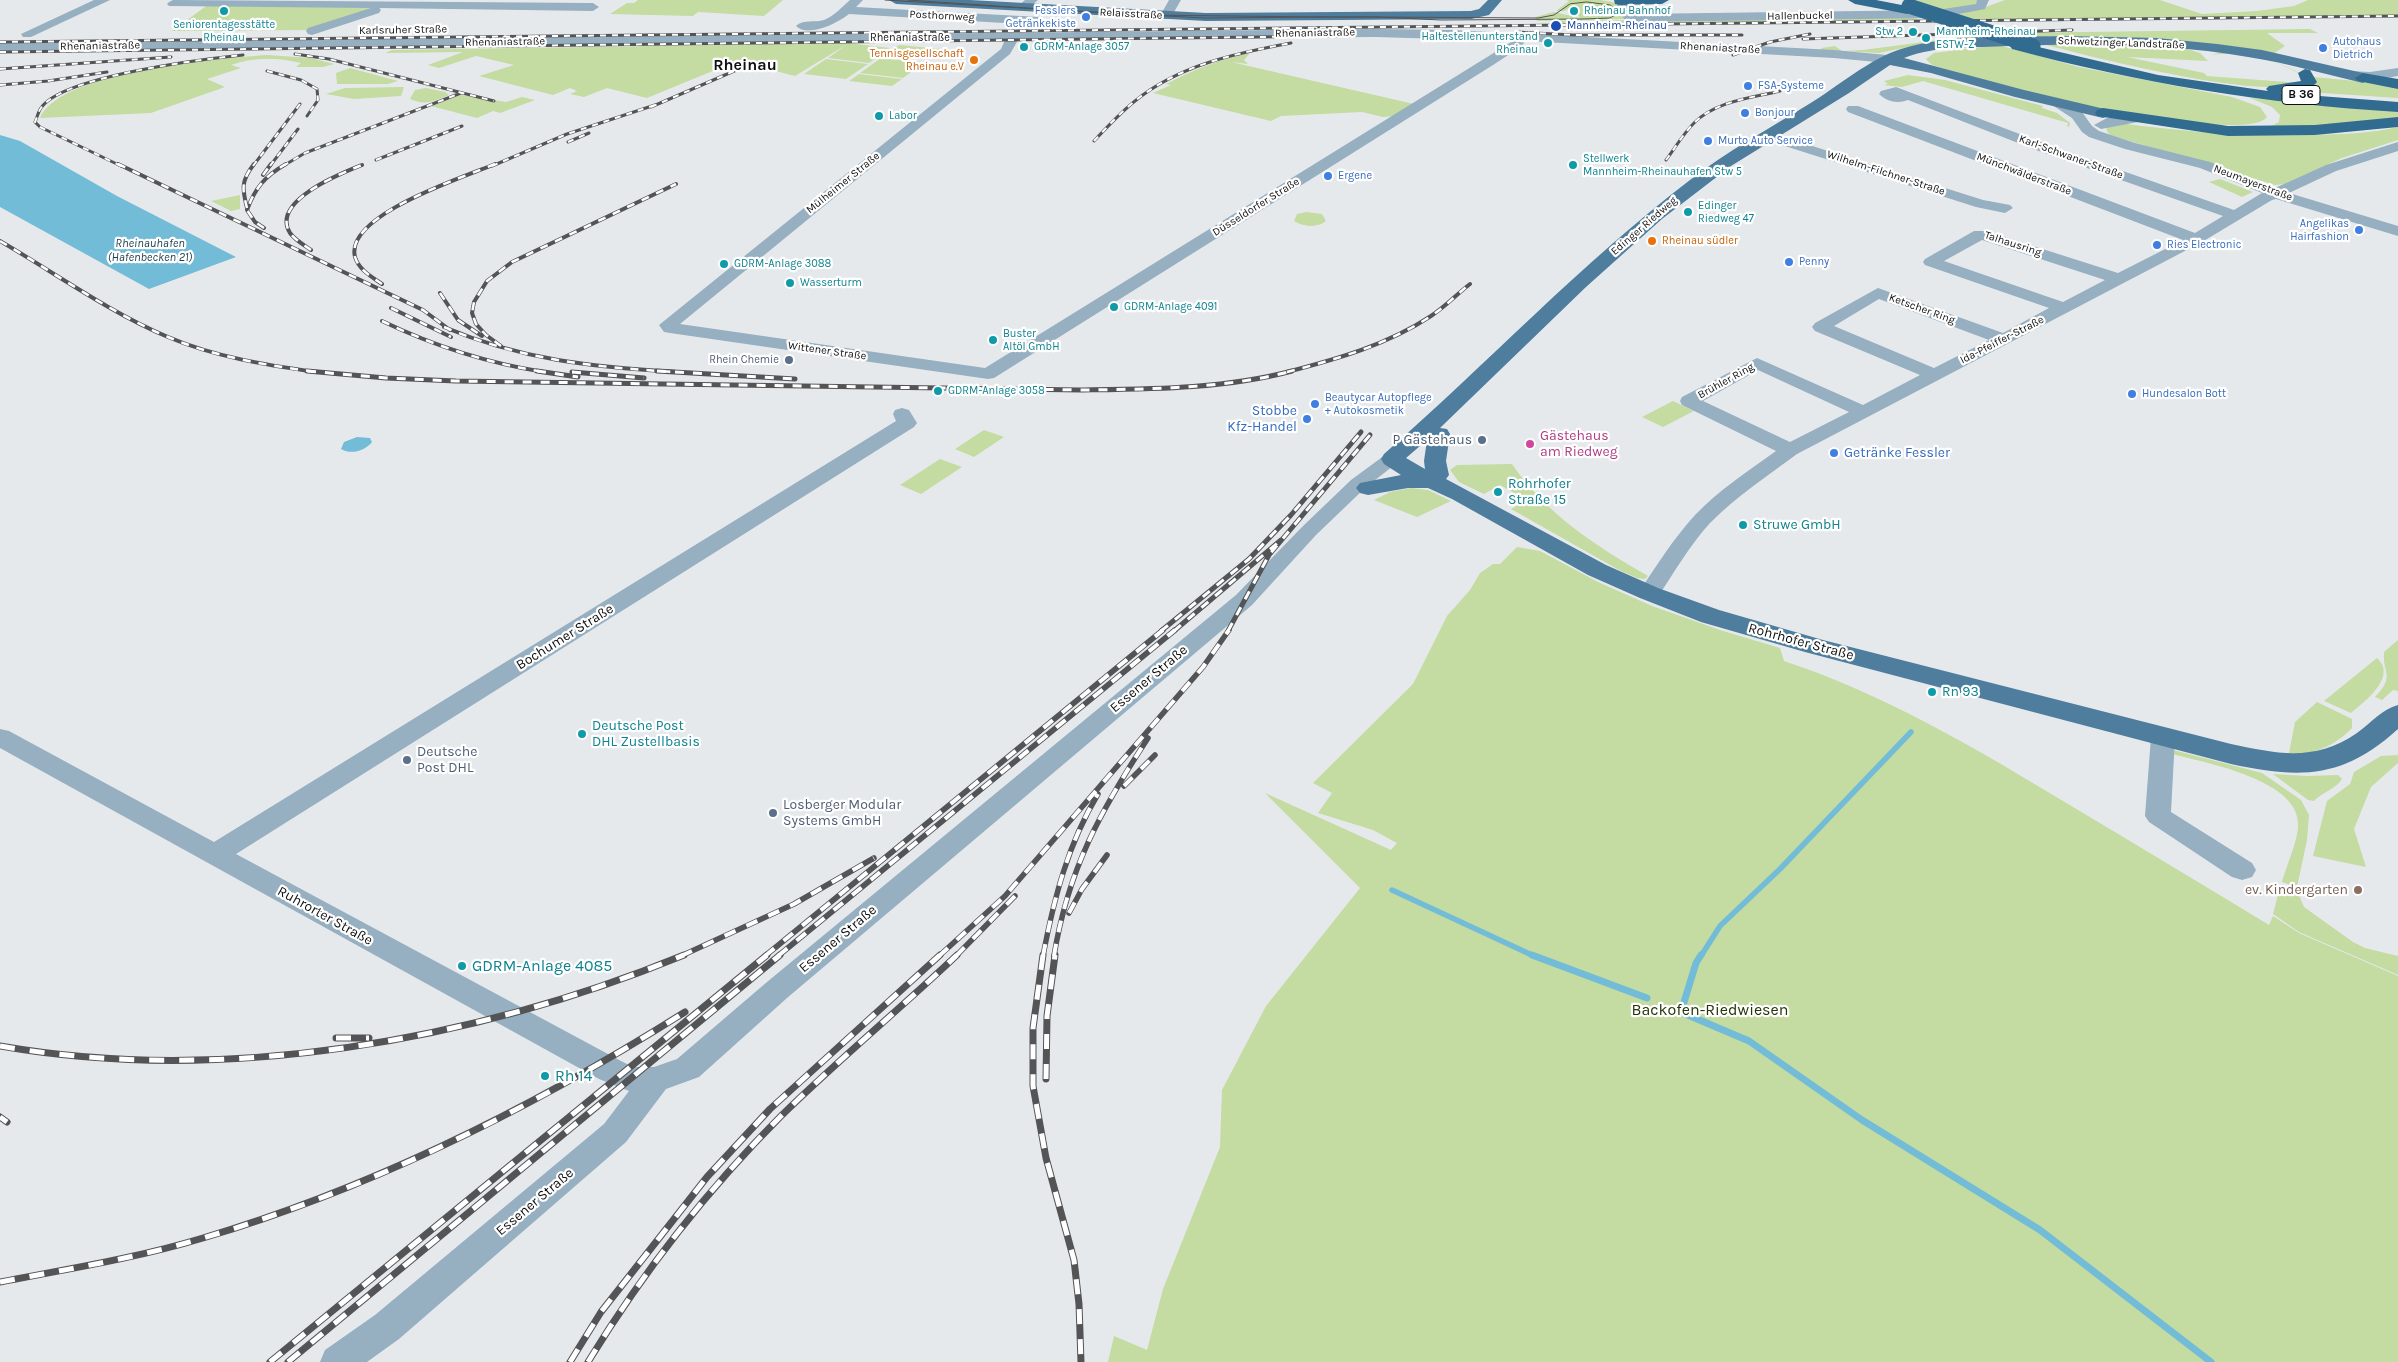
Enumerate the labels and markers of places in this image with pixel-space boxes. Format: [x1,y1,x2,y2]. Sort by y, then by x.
place label: Fesslers Getränkekiste [1006,4,1076,30]
place label: Rheinau Bahnhof [1584,4,1671,18]
marker: Seniorentagesstätte Rheinau [218,5,230,17]
marker: Rheinau Bahnhof [1568,5,1580,17]
marker: Fesslers Getränkekiste [1080,11,1092,23]
place label: Seniorentagesstätte Rheinau [173,18,275,44]
marker: Mannheim-Rheinau [1549,19,1563,33]
place label: Mannheim-Rheinau [1567,19,1667,33]
place label: Stw 2 [1875,25,1903,39]
place label: Mannheim-Rheinau ESTW-Z [1936,25,2036,51]
marker: Stw 2 [1907,26,1919,38]
place label: Haltestellenunterstand Rheinau [1422,30,1538,56]
marker: Mannheim-Rheinau ESTW-Z [1920,32,1932,44]
place label: Autohaus Dietrich [2333,35,2381,61]
marker: Haltestellenunterstand Rheinau [1542,37,1554,49]
place label: GDRM-Anlage 3057 [1034,40,1129,54]
marker: GDRM-Anlage 3057 [1018,41,1030,53]
marker: Autohaus Dietrich [2317,42,2329,54]
place label: Tennisgesellschaft Rheinau e.V [870,47,964,73]
marker: Tennisgesellschaft Rheinau e.V [968,54,980,66]
place label: FSA-Systeme [1758,79,1824,93]
marker: FSA-Systeme [1742,80,1754,92]
place label: Bonjour [1755,106,1795,120]
marker: Bonjour [1739,107,1751,119]
place label: Labor [889,109,917,123]
marker: Labor [873,110,885,122]
place label: Murto Auto Service [1718,134,1813,148]
marker: Murto Auto Service [1702,135,1714,147]
place label: Stellwerk Mannheim-Rheinauhafen Stw 5 [1583,152,1742,178]
marker: Stellwerk Mannheim-Rheinauhafen Stw 5 [1567,159,1579,171]
place label: Ergene [1338,169,1372,183]
marker: Ergene [1322,170,1334,182]
place label: Edinger Riedweg 47 [1698,199,1754,225]
marker: Edinger Riedweg 47 [1682,206,1694,218]
place label: Angelikas Hairfashion [2290,217,2349,243]
marker: Angelikas Hairfashion [2353,224,2365,236]
place label: Rheinau südler [1662,234,1738,248]
marker: Rheinau südler [1646,235,1658,247]
place label: Ries Electronic [2167,238,2241,252]
marker: Ries Electronic [2151,239,2163,251]
place label: Penny [1799,255,1829,269]
marker: Penny [1783,256,1795,268]
place label: GDRM-Anlage 3088 [734,257,831,271]
marker: GDRM-Anlage 3088 [718,258,730,270]
place label: Wasserturm [800,276,862,290]
marker: Wasserturm [784,277,796,289]
place label: GDRM-Anlage 4091 [1124,300,1217,314]
marker: GDRM-Anlage 4091 [1108,301,1120,313]
place label: Buster Altöl GmbH [1003,327,1059,353]
marker: Buster Altöl GmbH [987,334,999,346]
place label: Rhein Chemie [709,353,779,367]
marker: Rhein Chemie [783,354,795,366]
place label: GDRM-Anlage 3058 [948,384,1045,398]
marker: GDRM-Anlage 3058 [932,385,944,397]
place label: Hundesalon Bott [2142,387,2226,401]
marker: Hundesalon Bott [2126,388,2138,400]
place label: Beautycar Autopflege + Autokosmetik [1325,391,1432,417]
marker: Beautycar Autopflege + Autokosmetik [1309,398,1321,410]
place label: Stobbe Kfz-Handel [1227,403,1297,436]
marker: Stobbe Kfz-Handel [1301,413,1313,425]
place label: Gästehaus am Riedweg [1540,428,1618,461]
place label: P Gästehaus [1392,432,1472,448]
marker: P Gästehaus [1476,434,1488,446]
marker: Gästehaus am Riedweg [1524,438,1536,450]
place label: Getränke Fessler [1844,445,1950,461]
marker: Getränke Fessler [1828,447,1840,459]
place label: Rohrhofer Straße 15 [1508,476,1571,508]
marker: Rohrhofer Straße 15 [1492,486,1504,498]
place label: Struwe GmbH [1753,517,1841,533]
marker: Struwe GmbH [1737,519,1749,531]
place label: Rn 93 [1942,684,1979,700]
marker: Rn 93 [1926,686,1938,698]
place label: Deutsche Post DHL Zustellbasis [592,718,700,750]
marker: Deutsche Post DHL Zustellbasis [576,728,588,740]
place label: Deutsche Post DHL [417,744,477,776]
marker: Deutsche Post DHL [401,754,413,766]
place label: Losberger Modular Systems GmbH [783,797,901,830]
marker: Losberger Modular Systems GmbH [767,807,779,819]
place label: ev. Kindergarten [2245,882,2348,898]
marker: ev. Kindergarten [2352,884,2364,896]
place label: GDRM-Anlage 4085 [472,956,612,976]
marker: GDRM-Anlage 4085 [456,960,468,972]
place label: Rh 14 [555,1066,592,1086]
marker: Rh 14 [539,1070,551,1082]

